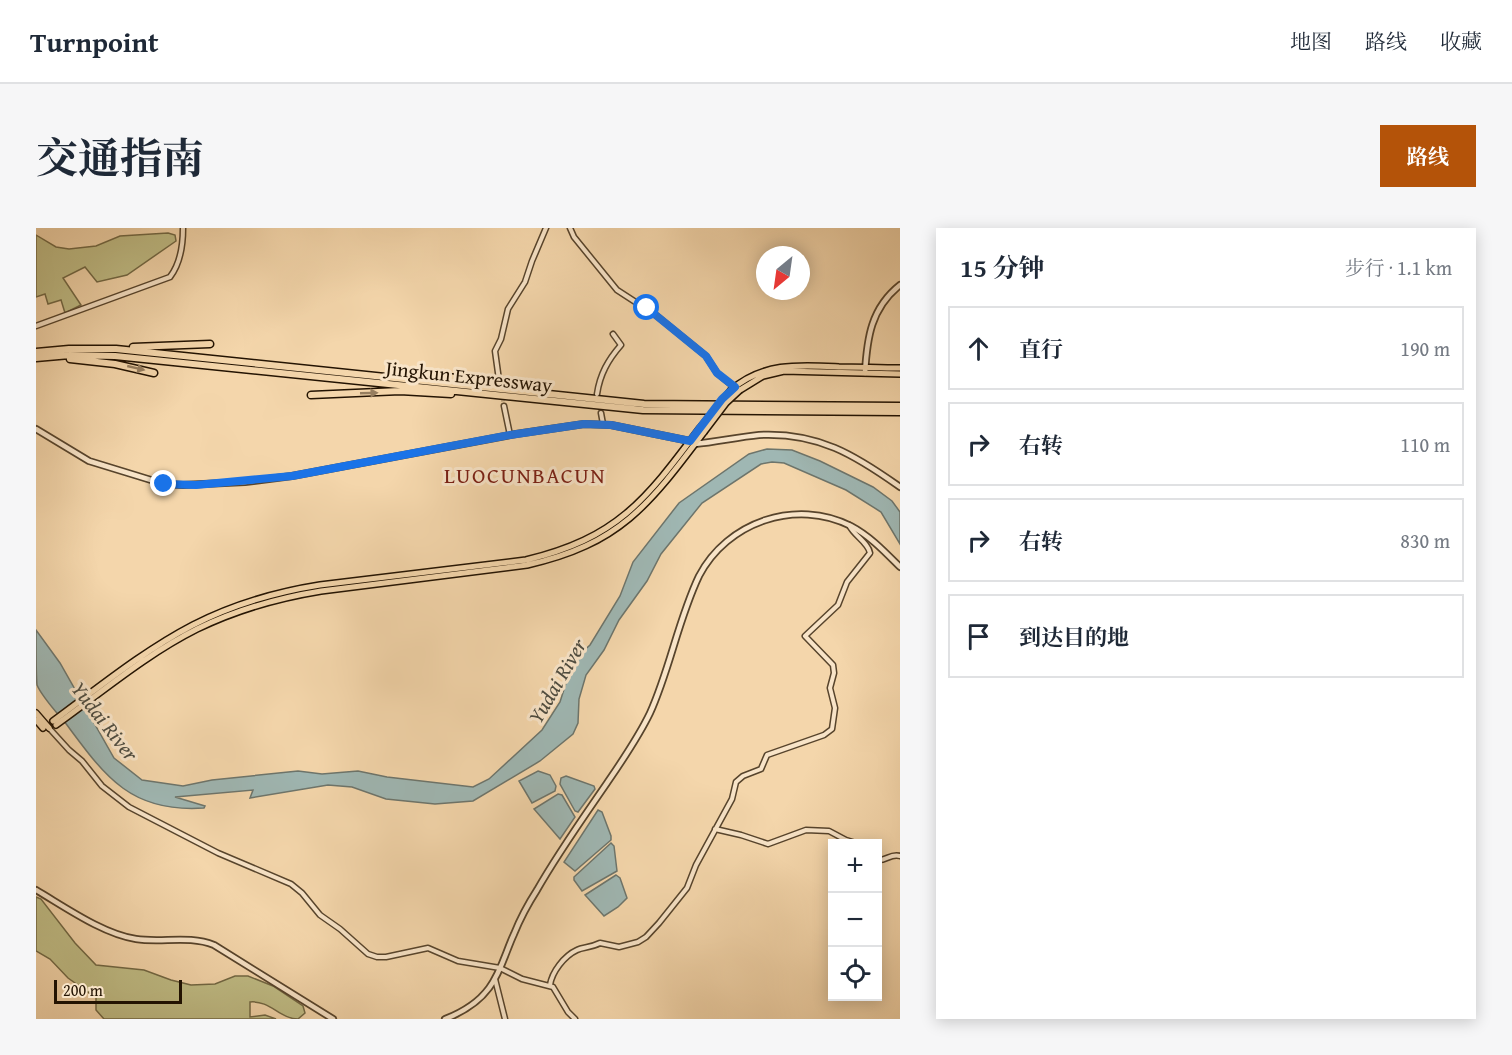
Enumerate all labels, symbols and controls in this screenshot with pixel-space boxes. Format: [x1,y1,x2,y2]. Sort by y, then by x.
text: Turnpoint [30,21,159,62]
text: 地图 [1290,26,1332,57]
text: 路线 [1365,26,1407,57]
text: 收藏 [1440,26,1482,57]
button: 路线 [1380,125,1476,187]
text: 交通指南 [36,127,204,188]
north arrow [756,246,810,300]
text: 15 分钟 [960,248,1045,287]
text: 步行 · 1.1 km [1345,253,1452,282]
route start [633,294,659,320]
icon: ahead [962,332,995,365]
text: 直行 [1019,333,1063,365]
text: 190 m [1400,334,1450,363]
street label: Jingkun Expressway [381,353,554,399]
one-way arrow [126,364,145,374]
one-way arrow [359,388,378,397]
icon: right [962,428,995,461]
text: 右转 [1019,429,1063,461]
text: 110 m [1400,430,1450,459]
district label: LUOCUNBACUN [444,459,606,491]
route end [150,470,176,496]
icon: right [962,524,995,557]
text: 右转 [1019,525,1063,557]
text: 830 m [1400,526,1450,555]
icon: arrive [962,620,995,653]
text: 到达目的地 [1019,621,1129,653]
water label: Yudai River [520,632,594,729]
water label: Yudai River [64,675,147,768]
map controls [828,839,882,1001]
button: + [828,839,882,893]
button: − [828,893,882,947]
button: locate [828,947,882,1001]
scale bar [54,977,182,1004]
text: 200 m [63,978,103,1002]

